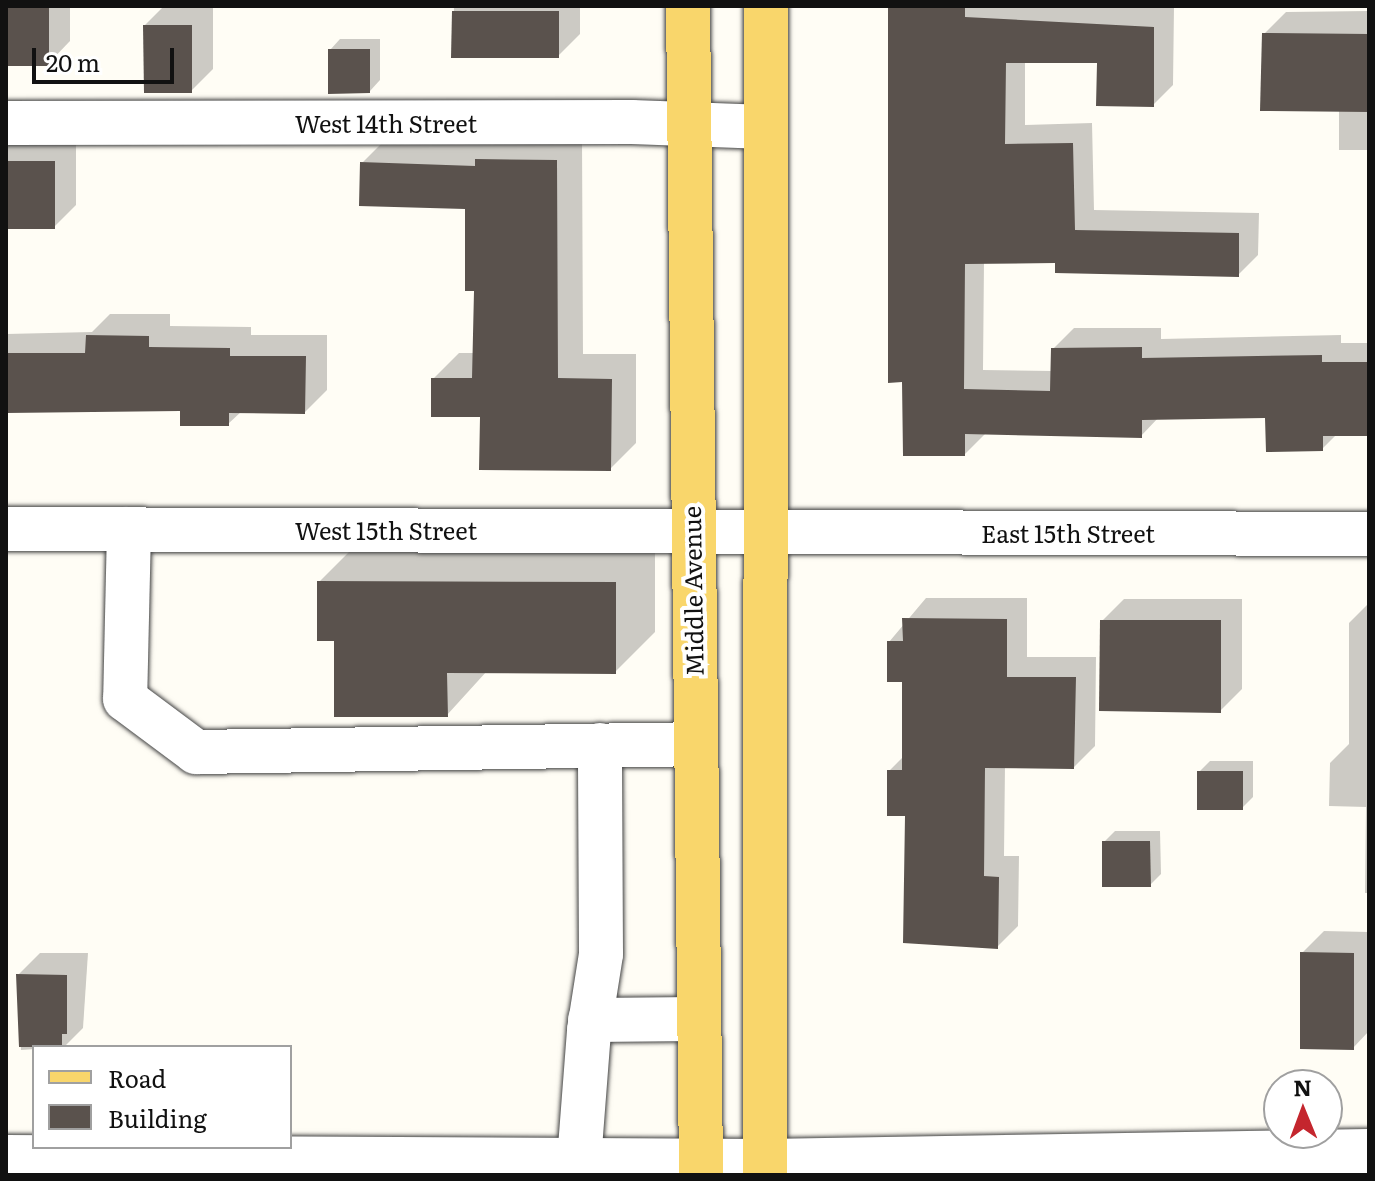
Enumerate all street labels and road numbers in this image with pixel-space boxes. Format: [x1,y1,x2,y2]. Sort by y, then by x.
street label: West 14th Street [295,109,477,137]
street label: Middle Avenue [676,506,708,676]
street label: West 15th Street [295,516,477,544]
street label: East 15th Street [981,519,1155,547]

